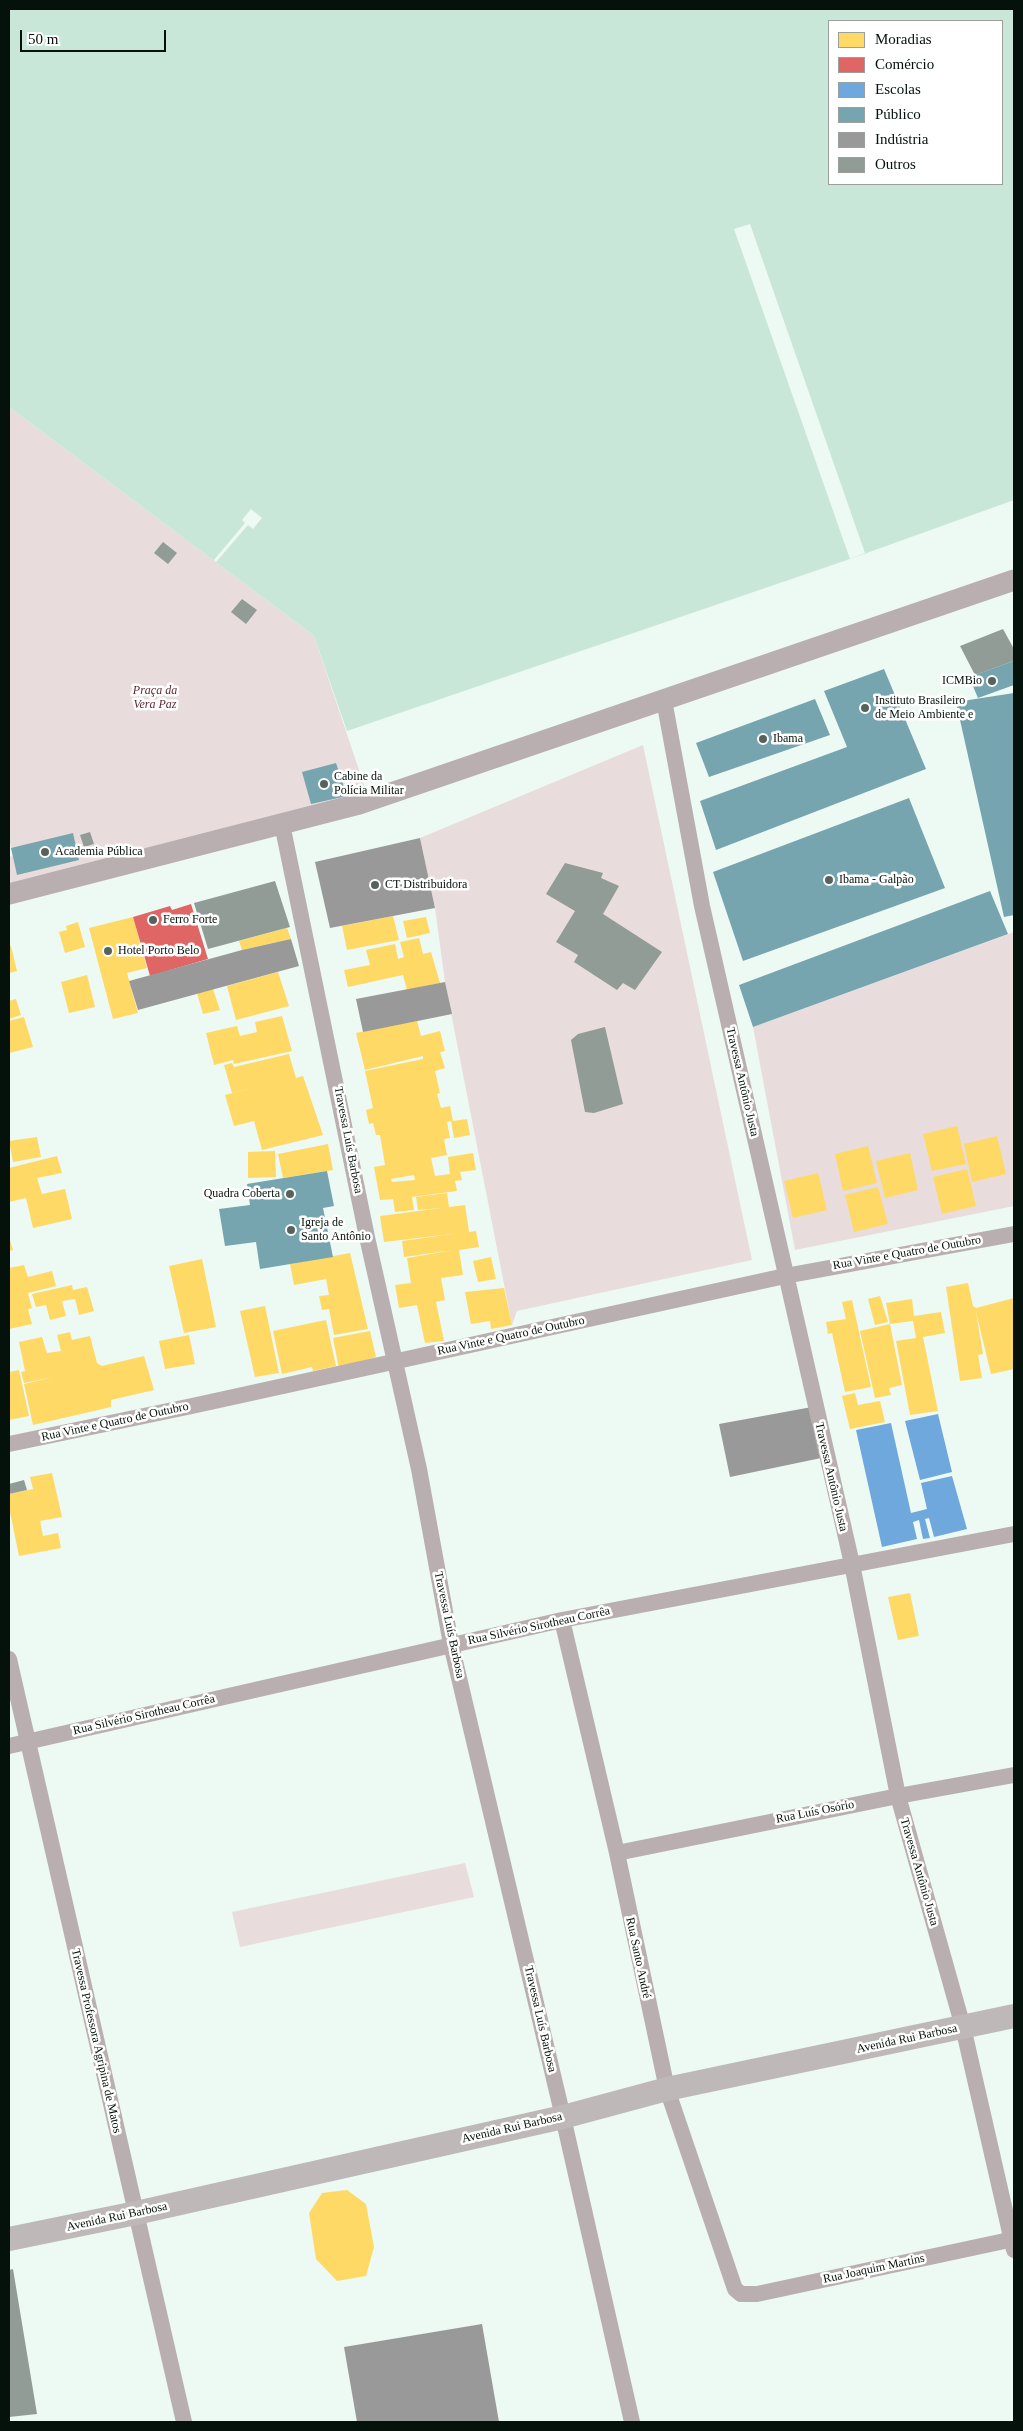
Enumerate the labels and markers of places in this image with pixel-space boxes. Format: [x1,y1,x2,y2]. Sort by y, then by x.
place label: ICMBio [942,674,982,688]
marker: ICMBio [986,675,998,687]
place label: Instituto Brasileiro de Meio Ambiente e [875,694,973,722]
marker: Instituto Brasileiro de Meio Ambiente e [859,702,871,714]
place label: Ibama [773,732,803,746]
marker: Ibama [757,733,769,745]
place label: Cabine da Polícia Militar [334,770,404,798]
marker: Cabine da Polícia Militar [318,778,330,790]
place label: Academia Pública [55,845,143,859]
marker: Academia Pública [39,846,51,858]
place label: Ibama - Galpão [839,873,914,887]
marker: Ibama - Galpão [823,874,835,886]
place label: CT Distribuidora [385,878,467,892]
marker: CT Distribuidora [369,879,381,891]
place label: Ferro Forte [163,913,217,927]
marker: Ferro Forte [147,914,159,926]
place label: Hotel Porto Belo [118,944,199,958]
marker: Hotel Porto Belo [102,945,114,957]
place label: Quadra Coberta [204,1187,280,1201]
marker: Quadra Coberta [284,1188,296,1200]
place label: Igreja de Santo Antônio [301,1216,371,1244]
marker: Igreja de Santo Antônio [285,1224,297,1236]

